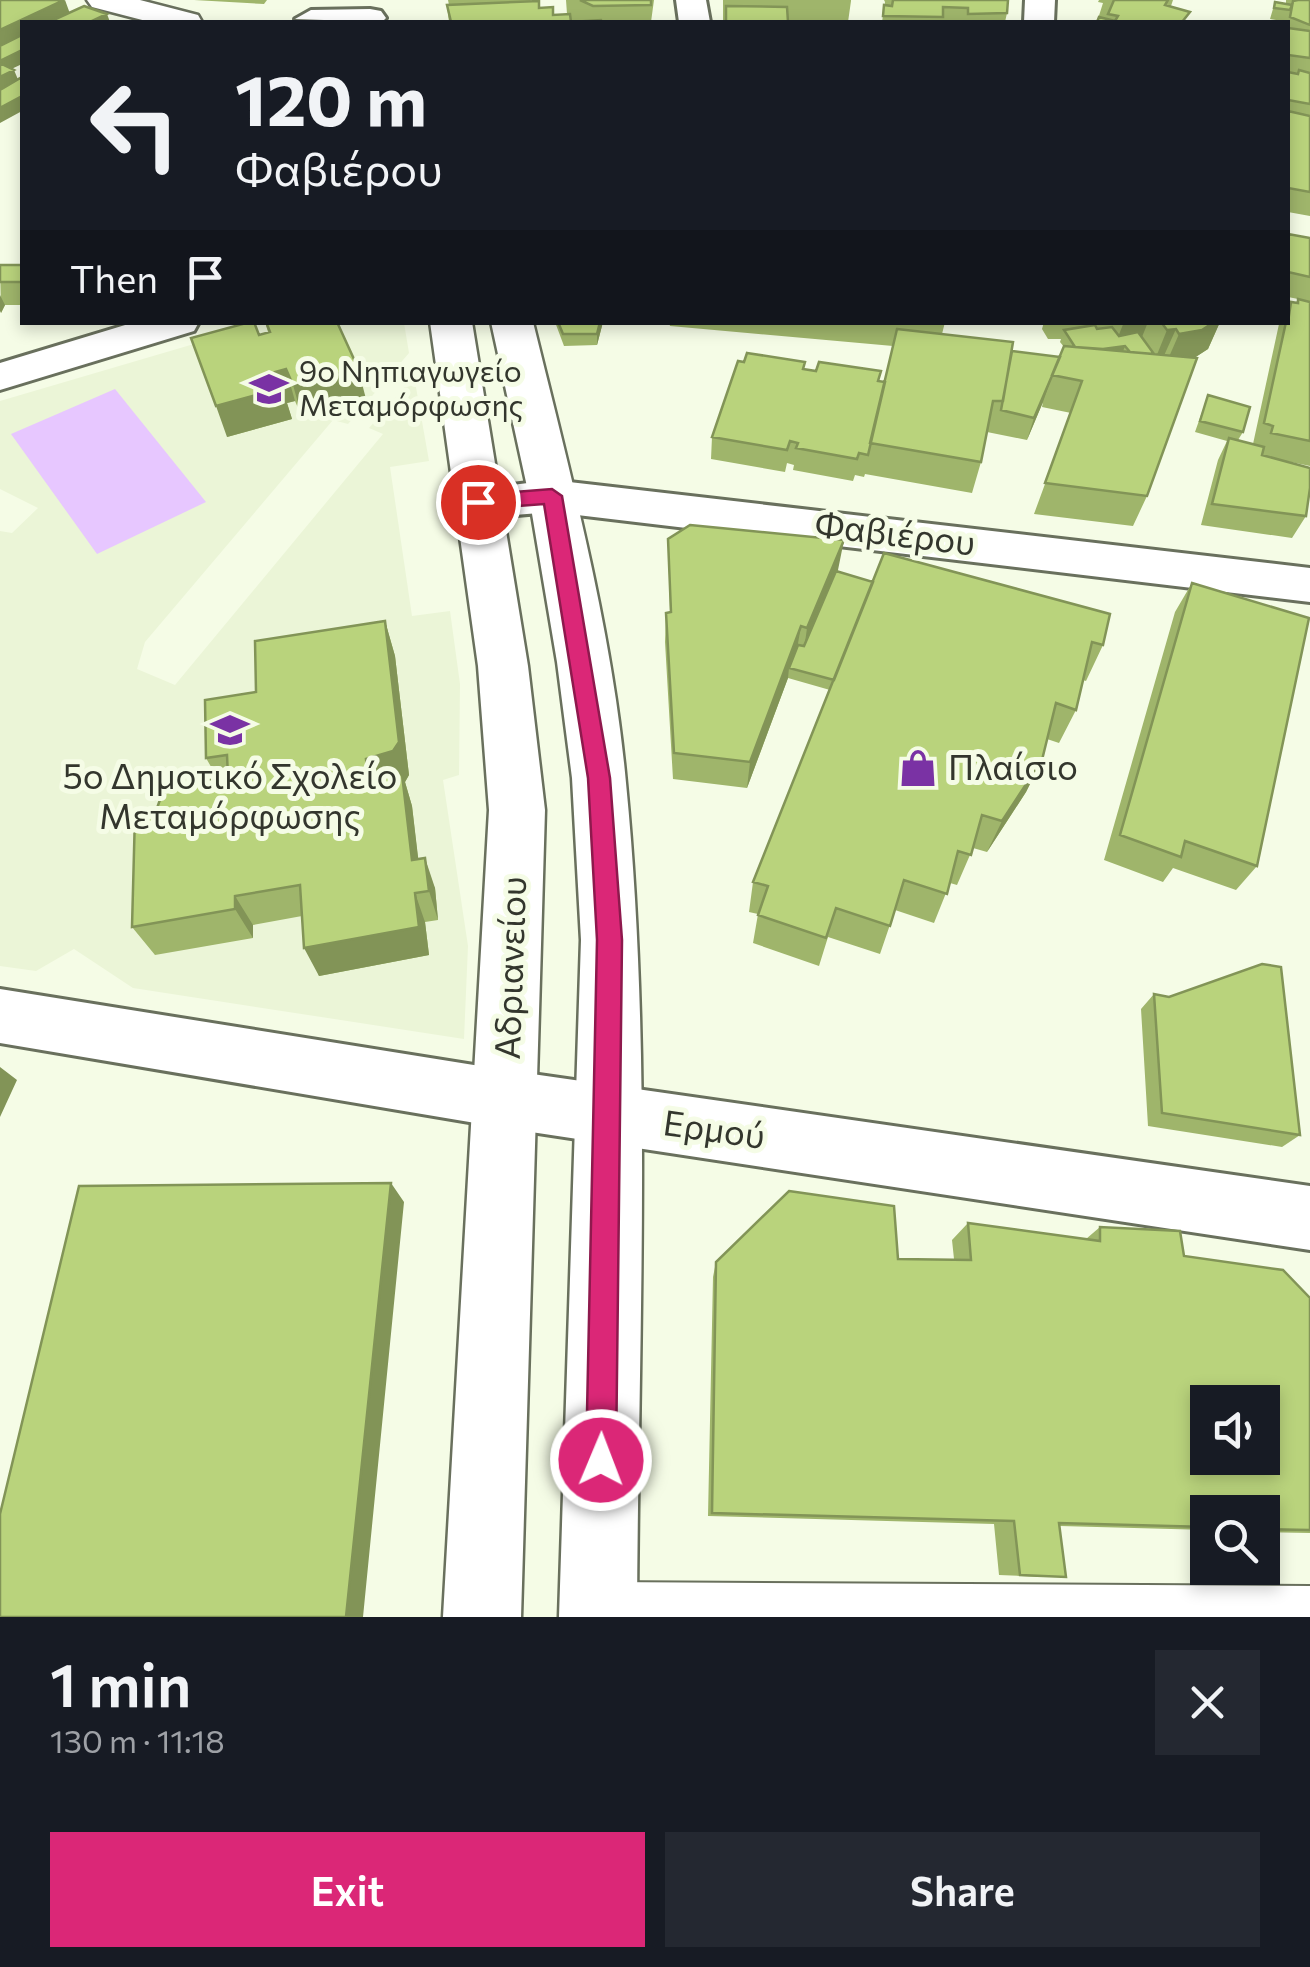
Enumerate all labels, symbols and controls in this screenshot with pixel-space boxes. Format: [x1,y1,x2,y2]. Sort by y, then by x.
text: 120 m [235,55,427,140]
icon: left [70,60,200,190]
text: Φαβιέρου [235,140,442,195]
icon: arrive [178,250,233,305]
text: Then [70,254,158,301]
place label: 9ο Νηπιαγωγείο Μεταμόρφωσης [299,351,523,422]
school or university icon: 9ο Νηπιαγωγείο Μεταμόρφωσης [248,368,290,410]
pin [436,460,521,545]
icon: arrive [451,475,506,530]
street label: Φαβιέρου [813,500,978,563]
school or university icon: 5ο Δημοτικό Σχολείο Μεταμόρφωσης [209,709,251,751]
place label: Πλαίσιο [948,744,1078,787]
shop icon: Πλαίσιο [897,747,939,789]
place label: 5ο Δημοτικό Σχολείο Μεταμόρφωσης [63,753,397,836]
street label: Αδριανείου [484,876,533,1060]
street label: Ερμού [661,1099,768,1156]
map controls [1190,1385,1280,1585]
button: sound [1190,1385,1280,1475]
position arrow [549,1408,653,1512]
button: search [1190,1495,1280,1585]
text: 1 min [50,1646,191,1719]
button: close [1155,1650,1260,1755]
text: 130 m · 11:18 [50,1720,225,1760]
button: Exit [50,1832,645,1947]
button: Share [665,1832,1260,1947]

